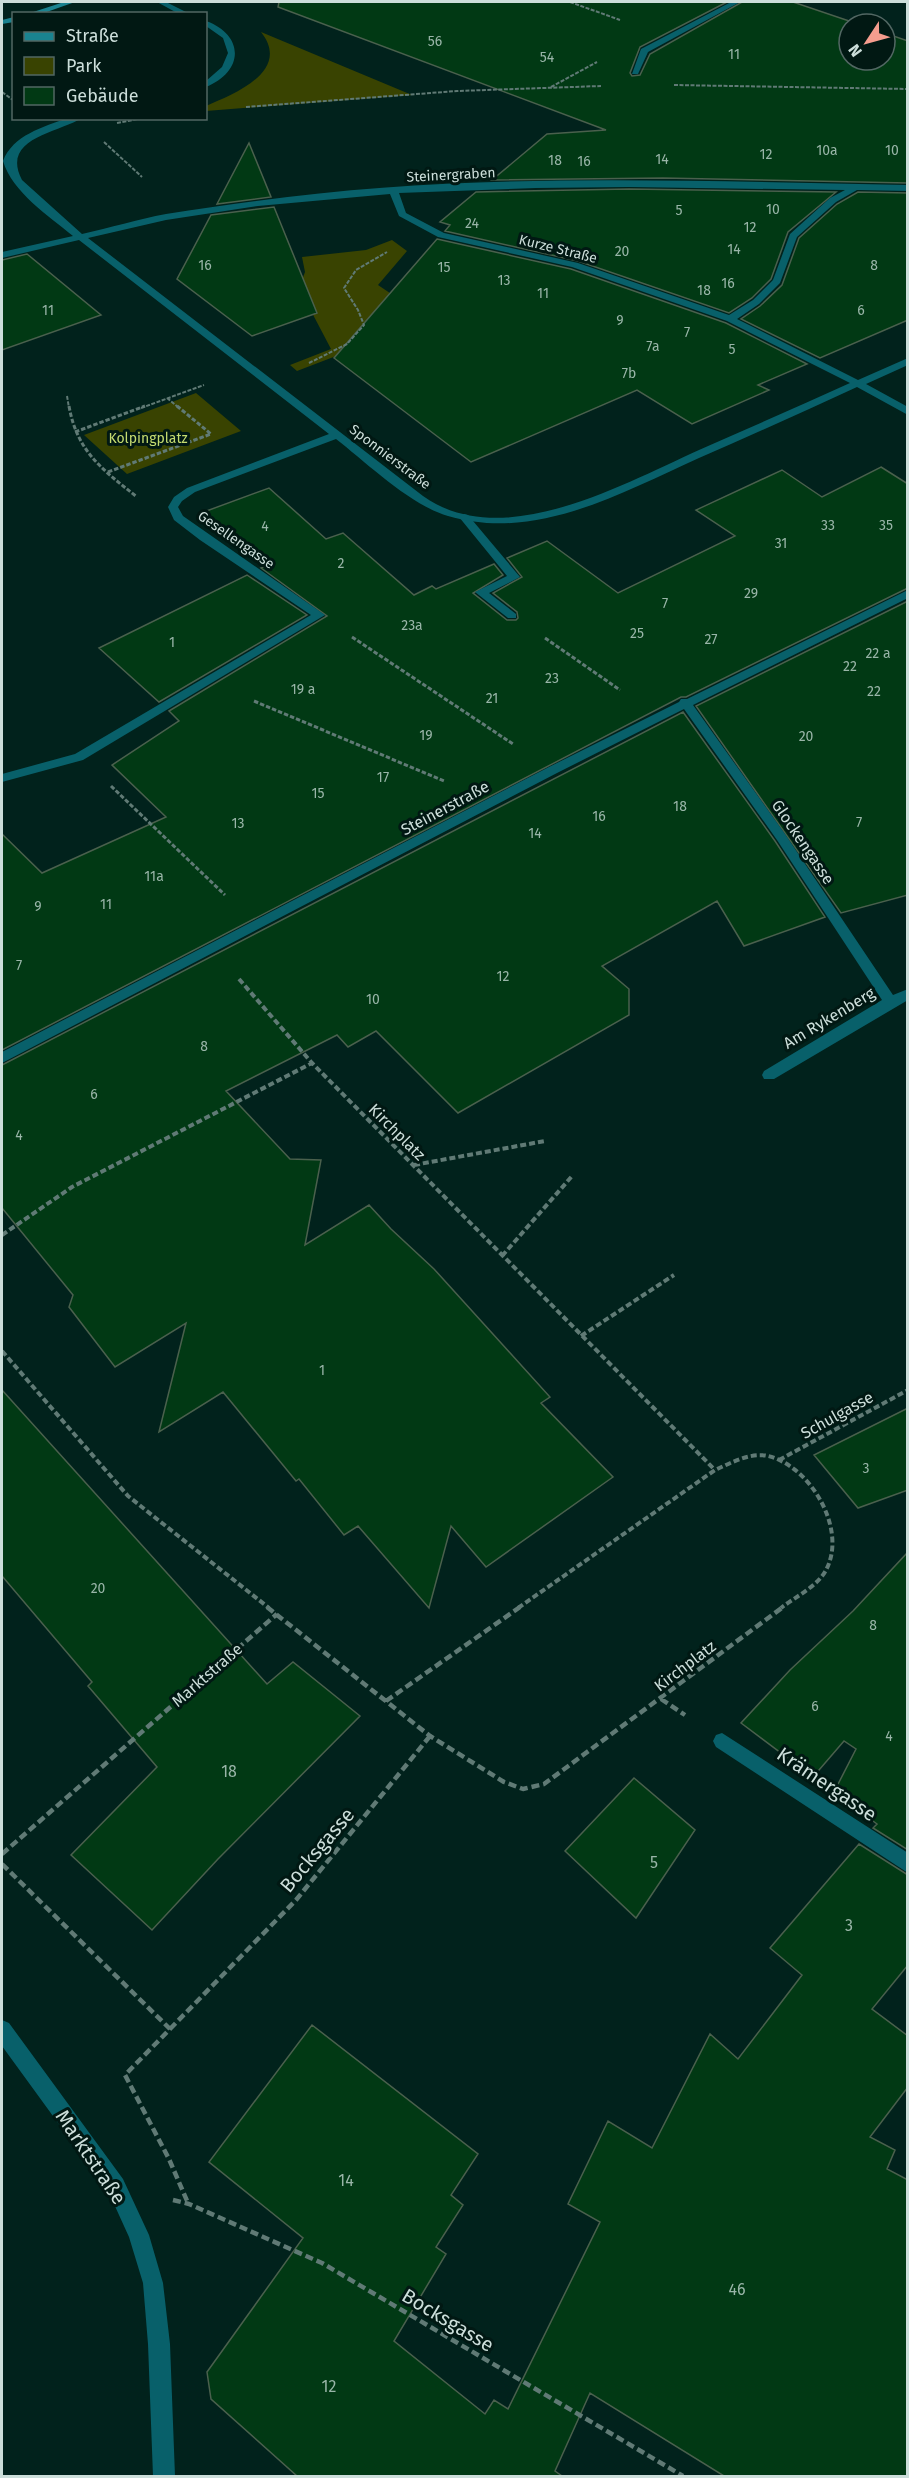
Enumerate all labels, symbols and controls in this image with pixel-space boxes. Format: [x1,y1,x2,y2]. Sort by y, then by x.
legend [12,12,207,120]
north arrow [837,12,897,72]
text: Straße [66,25,119,47]
house number: 56 [428,33,442,50]
text: N [844,41,866,60]
house number: 11 [728,46,740,63]
house number: 54 [540,49,555,66]
text: Park [66,55,102,77]
text: Gebäude [66,85,139,107]
house number: 10a [816,142,838,159]
house number: 10 [885,142,899,159]
house number: 12 [760,146,773,163]
house number: 14 [655,151,669,168]
house number: 18 [548,152,562,169]
house number: 16 [577,153,591,170]
street label: Steinergraben [406,164,496,186]
house number: 10 [766,201,780,218]
house number: 5 [675,202,683,219]
house number: 24 [465,215,480,232]
house number: 12 [744,219,757,236]
street label: Kurze Straße [517,231,599,267]
house number: 14 [727,241,741,258]
house number: 20 [615,243,630,260]
house number: 16 [198,257,212,274]
house number: 8 [870,257,878,274]
house number: 15 [437,259,451,276]
house number: 13 [497,272,511,289]
house number: 16 [721,275,735,292]
house number: 18 [697,282,711,299]
house number: 11 [537,285,549,302]
house number: 11 [42,302,54,319]
house number: 6 [857,302,865,319]
house number: 9 [616,312,624,329]
house number: 7 [684,324,690,341]
house number: 7a [646,338,660,355]
house number: 5 [728,341,736,358]
house number: 7b [622,365,636,382]
street label: Sponnierstraße [346,421,434,493]
park label: Kolpingplatz [108,430,188,447]
street label: Gesellengasse [194,507,278,573]
house number: 33 [821,517,835,534]
house number: 35 [879,517,893,534]
house number: 4 [261,518,269,535]
house number: 31 [775,535,787,552]
house number: 2 [338,555,345,572]
house number: 29 [744,585,758,602]
house number: 7 [662,595,668,612]
house number: 23a [401,617,423,634]
house number: 25 [630,625,644,642]
house number: 27 [704,631,718,648]
house number: 1 [169,634,175,651]
house number: 22 a [865,645,891,662]
house number: 22 [843,658,857,675]
house number: 23 [545,670,559,687]
house number: 19 a [291,681,315,698]
house number: 22 [867,683,881,700]
house number: 21 [486,690,498,707]
house number: 19 [419,727,433,744]
house number: 20 [799,728,814,745]
house number: 17 [377,769,389,786]
street label: Steinerstraße [398,777,492,839]
house number: 15 [311,785,325,802]
street label: Glockengasse [768,796,838,888]
house number: 18 [673,798,687,815]
house number: 16 [592,808,606,825]
house number: 7 [856,814,862,831]
house number: 13 [231,815,245,832]
house number: 14 [528,825,542,842]
house number: 11a [144,868,164,885]
house number: 11 [100,896,112,913]
house number: 9 [34,898,42,915]
house number: 7 [16,957,22,974]
house number: 12 [497,968,510,985]
street label: Am Rykenberg [780,983,879,1053]
house number: 10 [366,991,380,1008]
house number: 8 [200,1038,208,1055]
house number: 6 [90,1086,98,1103]
street label: Kirchplatz [365,1100,429,1164]
house number: 4 [15,1127,23,1144]
house number: 1 [319,1362,325,1379]
street label: Schulgasse [797,1387,877,1443]
house number: 3 [863,1460,870,1477]
house number: 20 [91,1580,106,1597]
house number: 8 [869,1617,877,1634]
street label: Kirchplatz [650,1637,720,1695]
street label: Marktstraße [168,1639,246,1711]
house number: 6 [811,1698,819,1715]
house number: 4 [885,1728,893,1745]
street label: Krämergasse [773,1742,881,1826]
house number: 18 [221,1762,237,1781]
street label: Bocksgasse [275,1803,359,1897]
house number: 5 [650,1853,658,1872]
house number: 3 [845,1916,853,1935]
street label: Marktstraße [51,2105,131,2209]
house number: 14 [338,2171,354,2190]
house number: 46 [728,2280,746,2299]
street label: Bocksgasse [398,2283,498,2357]
house number: 12 [322,2377,336,2396]

